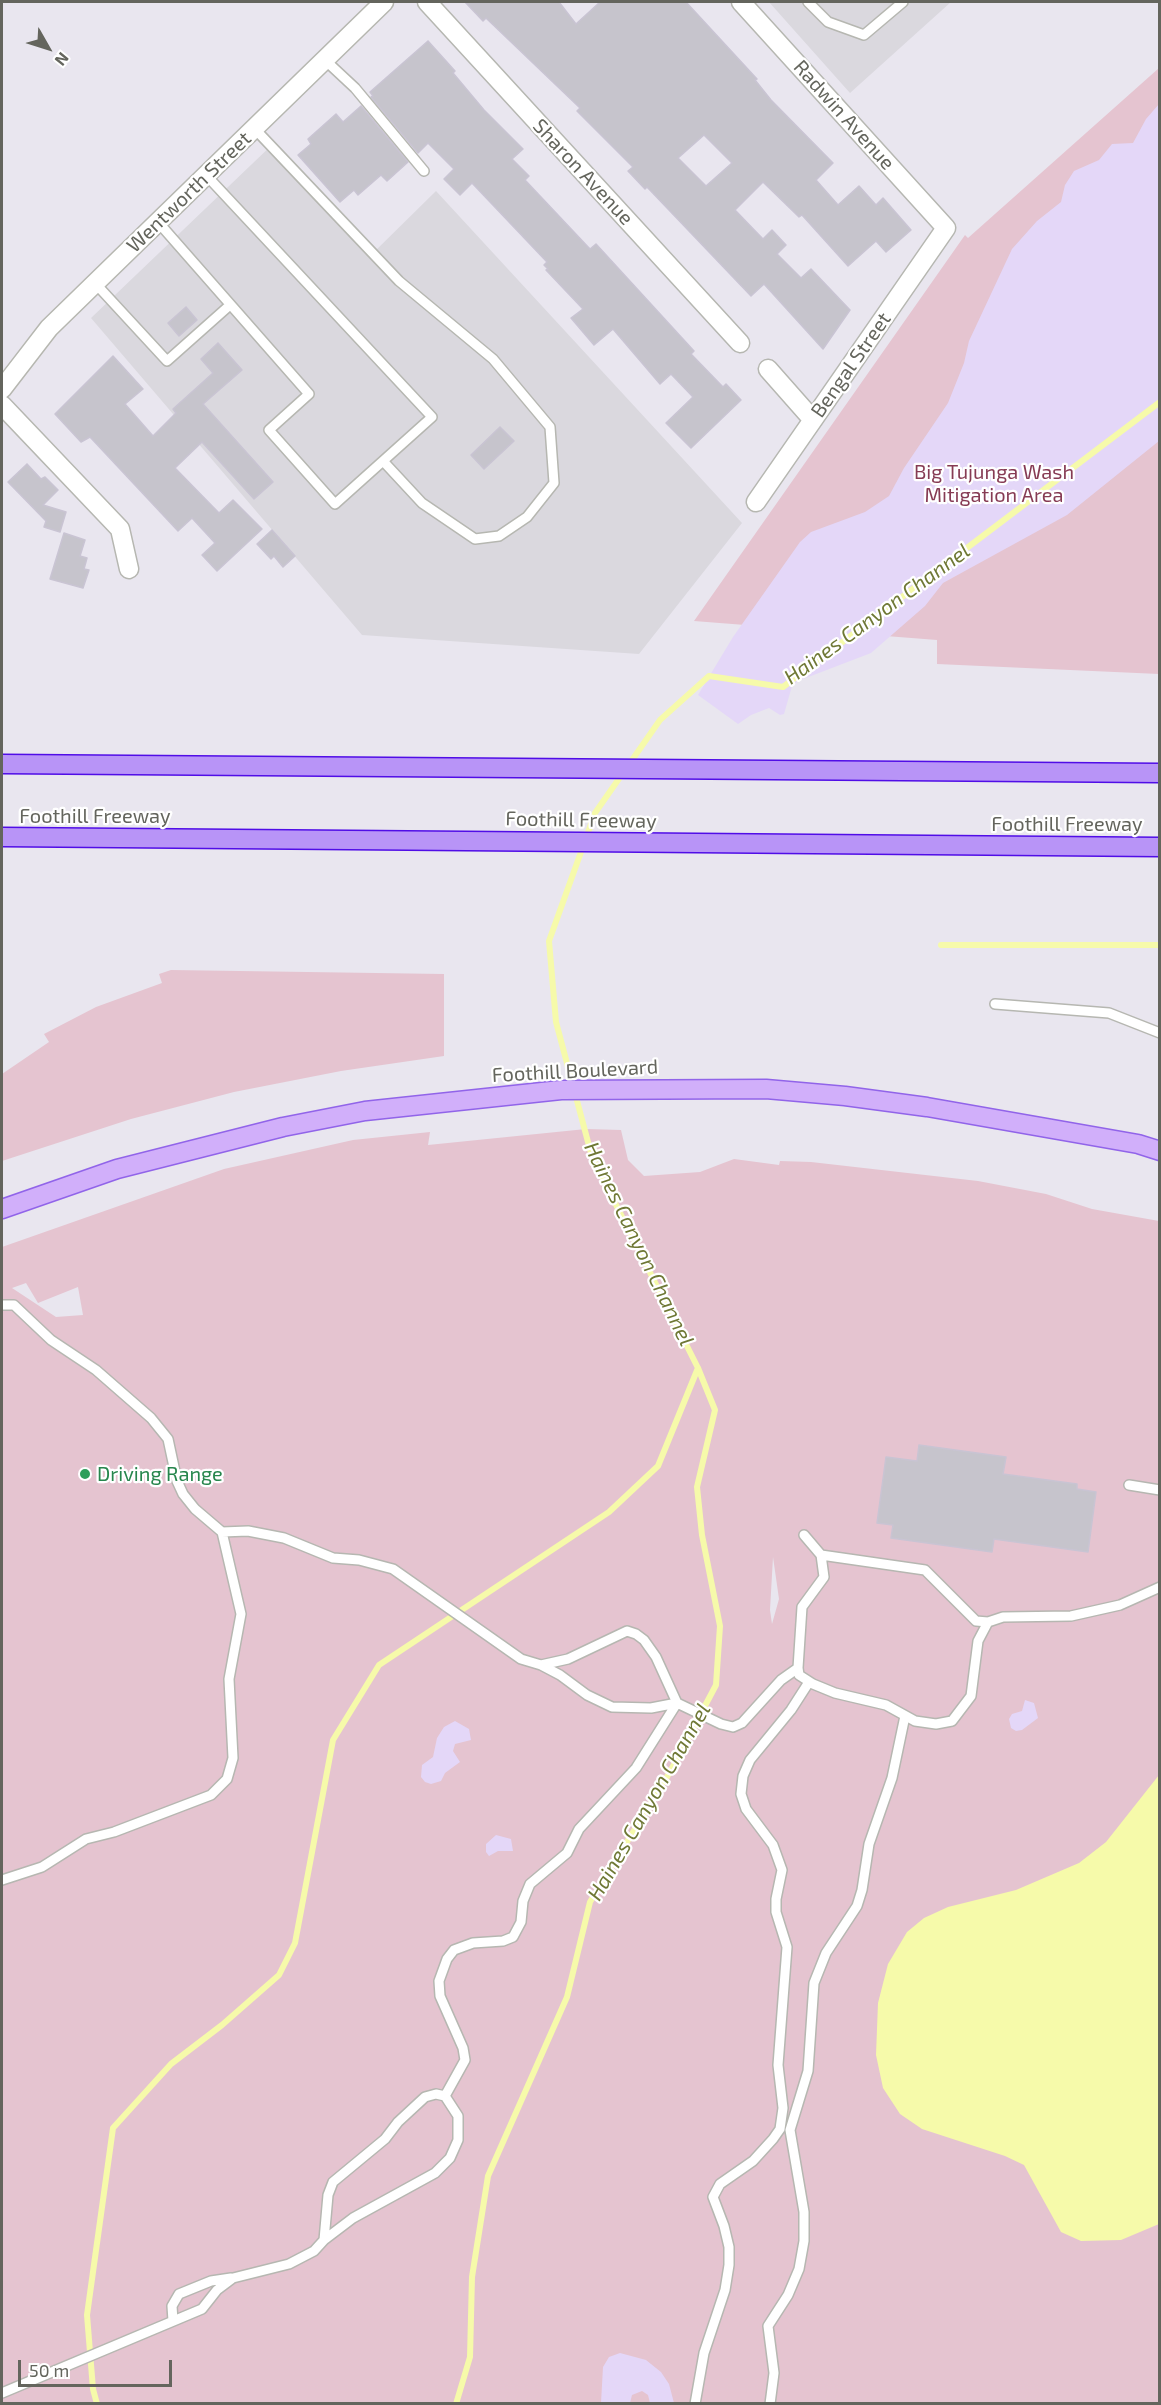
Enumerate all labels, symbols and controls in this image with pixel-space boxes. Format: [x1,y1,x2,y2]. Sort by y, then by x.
north arrow [18,18,78,78]
text: N [51,49,73,70]
street label: Radwin Avenue [788,55,900,175]
street label: Sharon Avenue [528,114,638,230]
street label: Wentworth Street [122,127,256,257]
street label: Bengal Street [806,308,896,422]
park label: Big Tujunga Wash Mitigation Area [914,460,1074,507]
water label: Haines Canyon Channel [779,538,975,690]
street label: Foothill Freeway [19,804,171,828]
street label: Foothill Freeway [505,807,657,833]
street label: Foothill Freeway [991,812,1143,836]
street label: Foothill Boulevard [491,1055,659,1087]
water label: Haines Canyon Channel [579,1138,699,1350]
place label: Driving Range [97,1462,223,1486]
marker: Driving Range [78,1467,92,1481]
water label: Haines Canyon Channel [582,1699,716,1905]
scale bar [21,2348,176,2386]
text: 50 m [29,2359,69,2381]

